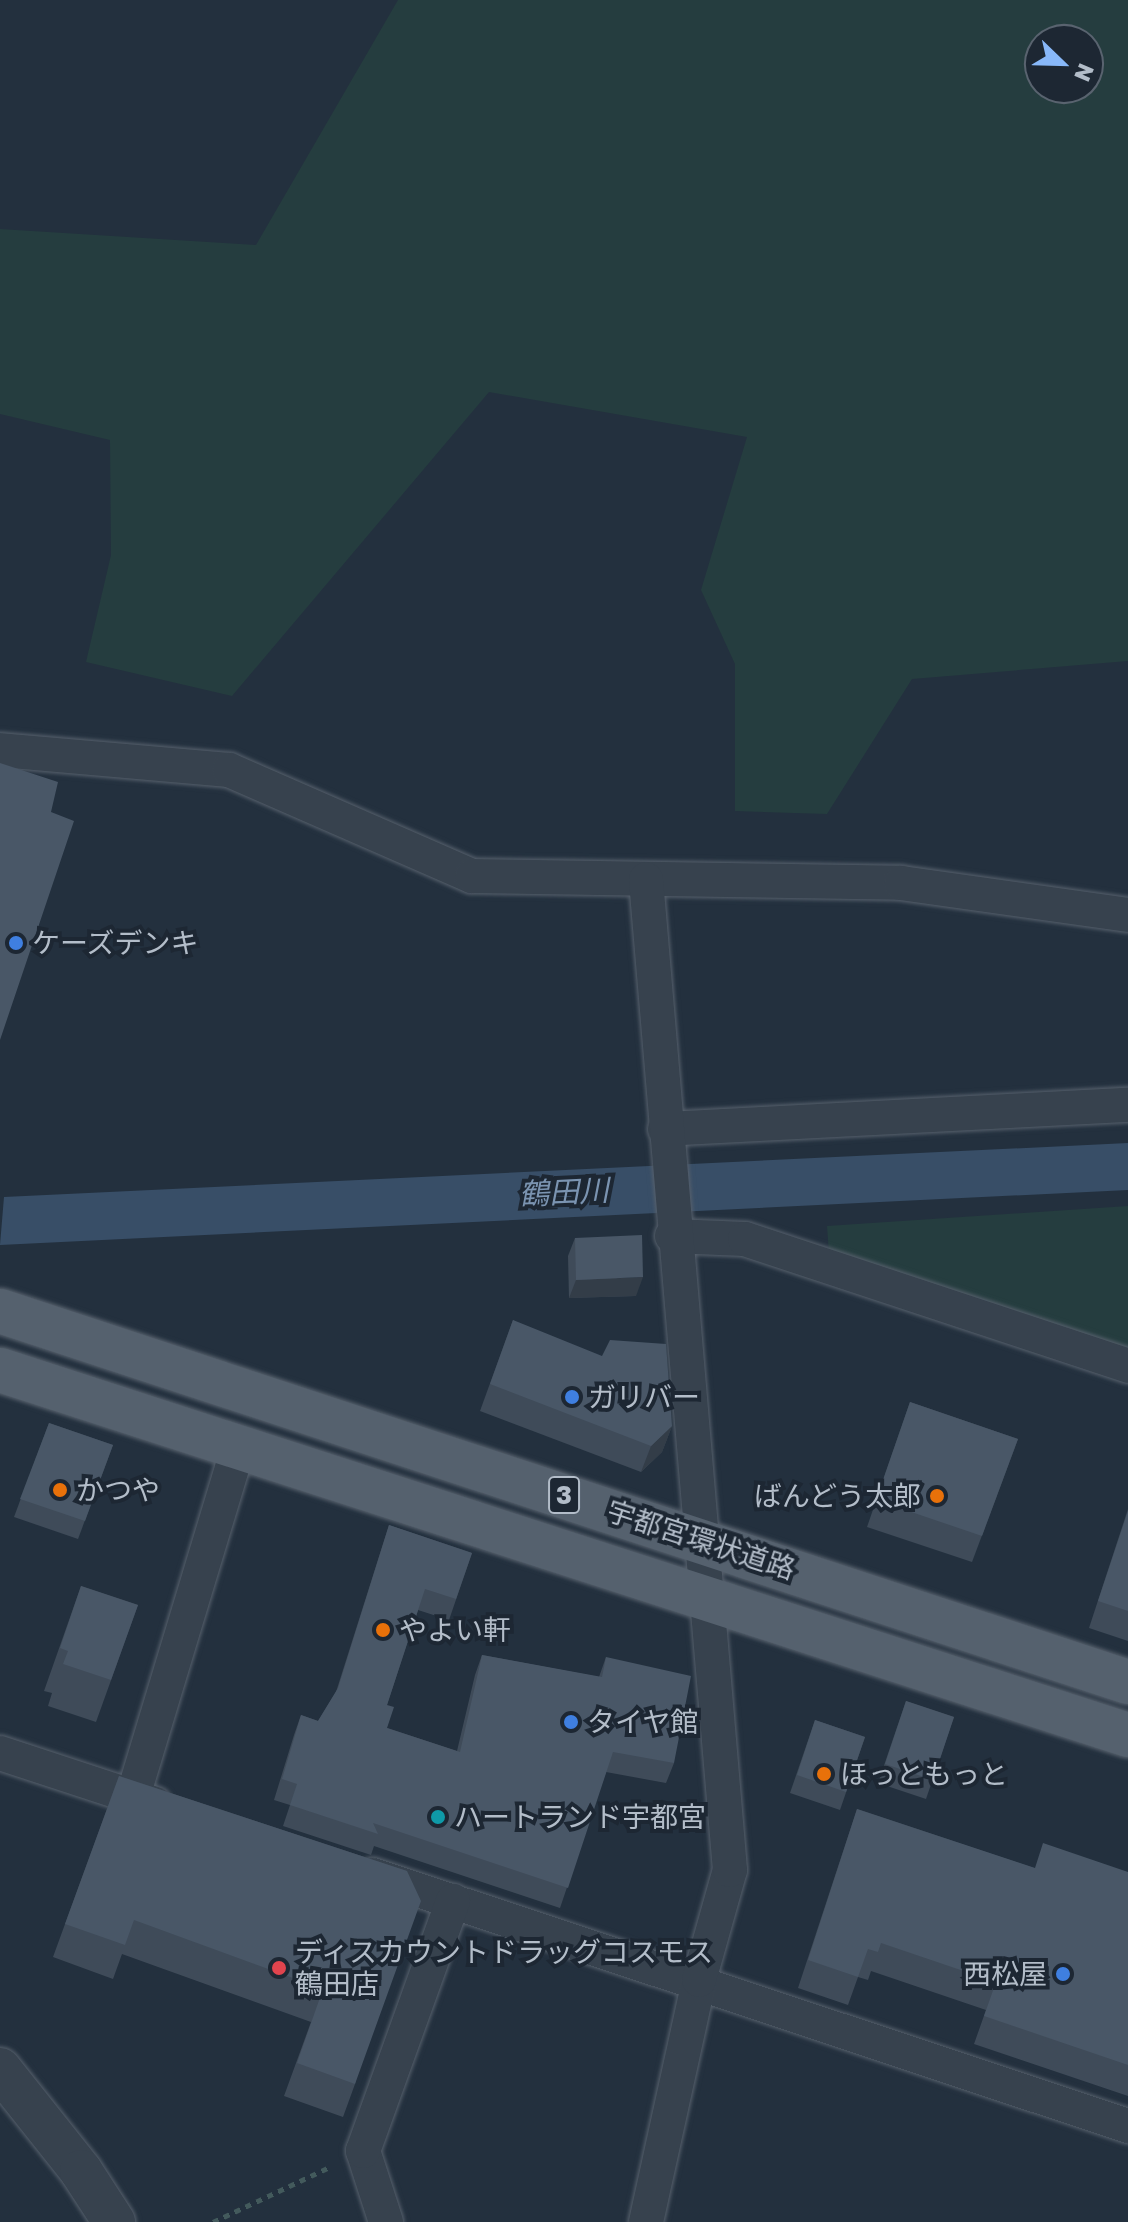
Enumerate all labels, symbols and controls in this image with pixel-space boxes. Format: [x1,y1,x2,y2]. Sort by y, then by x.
north arrow [1024,24,1104,104]
text: N [1069,60,1100,86]
place label: ケーズデンキ [32,926,200,960]
marker: ケーズデンキ [7,934,25,952]
water label: 鶴田川 [518,1172,610,1212]
place label: ガリバー [588,1380,700,1414]
marker: ガリバー [563,1388,581,1406]
place label: かつや [76,1473,160,1507]
road number: 3 [548,1473,580,1517]
place label: ばんどう太郎 [753,1479,921,1513]
marker: かつや [51,1481,69,1499]
marker: ばんどう太郎 [928,1487,946,1505]
street label: 宇都宮環状道路 [603,1494,799,1586]
place label: やよい軒 [399,1613,511,1647]
marker: やよい軒 [374,1621,392,1639]
place label: タイヤ館 [587,1705,699,1739]
marker: タイヤ館 [562,1713,580,1731]
place label: ほっともっと [840,1757,1008,1791]
marker: ほっともっと [815,1765,833,1783]
place label: ハートランド宇都宮 [454,1800,706,1834]
marker: ハートランド宇都宮 [429,1808,447,1826]
place label: ディスカウントドラッグコスモス 鶴田店 [295,1935,715,2001]
place label: 西松屋 [963,1957,1047,1991]
marker: ディスカウントドラッグコスモス 鶴田店 [270,1959,288,1977]
marker: 西松屋 [1054,1965,1072,1983]

